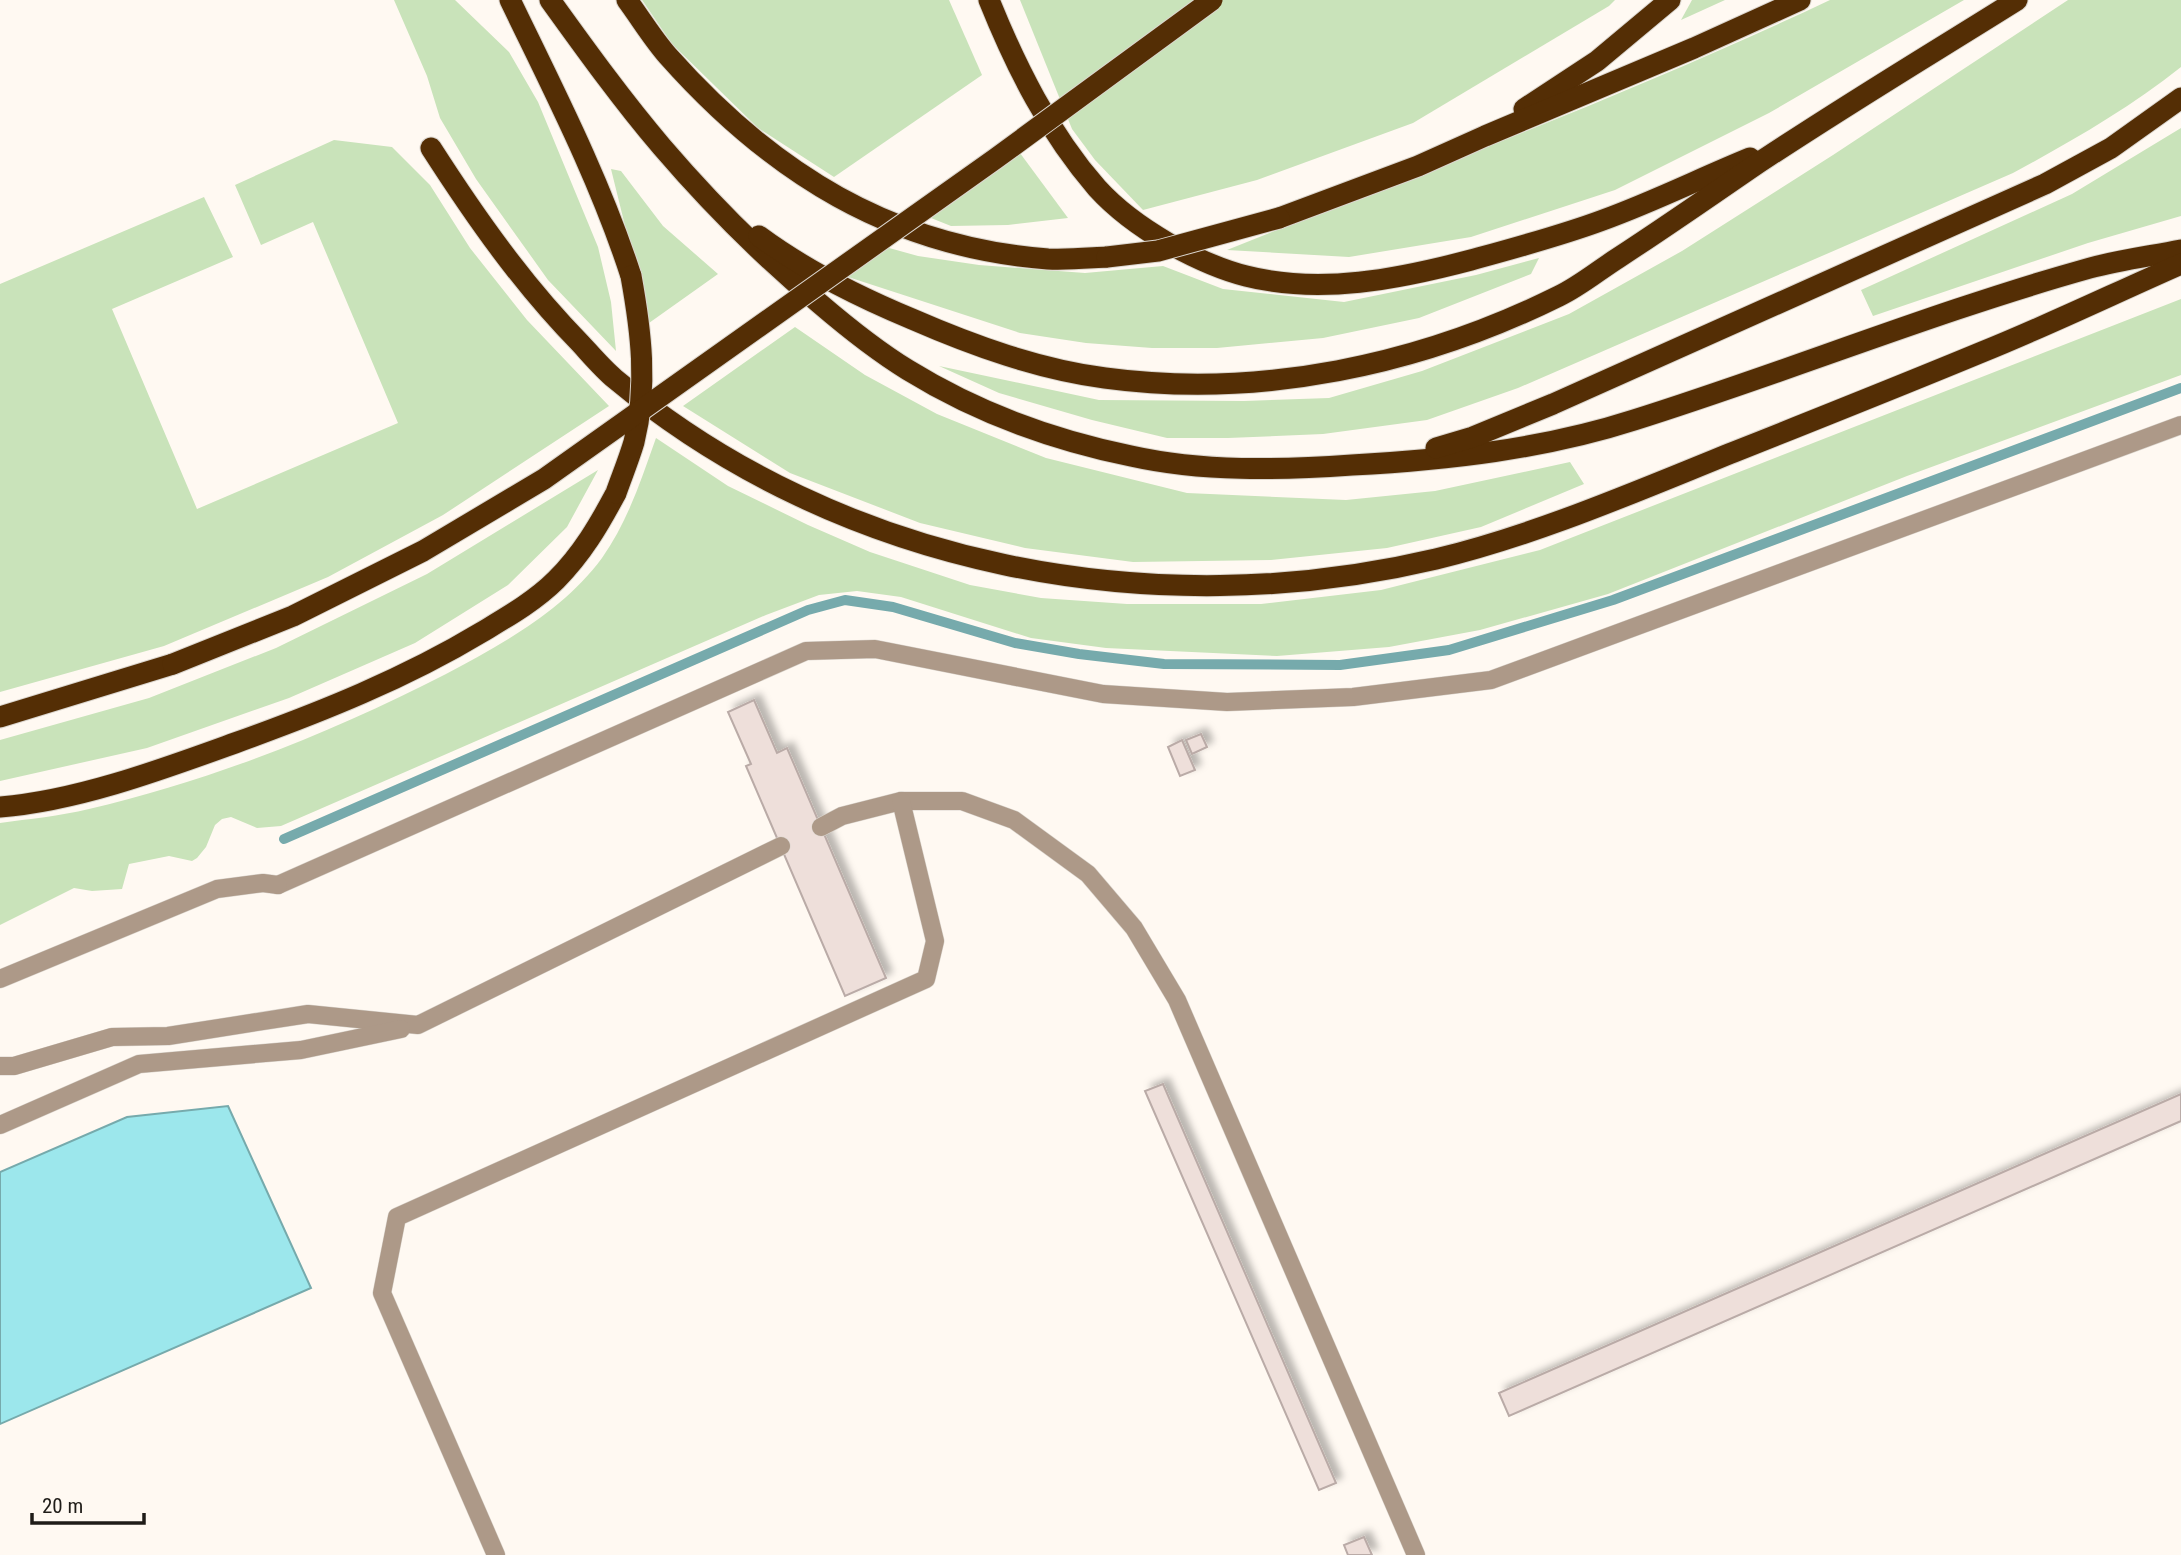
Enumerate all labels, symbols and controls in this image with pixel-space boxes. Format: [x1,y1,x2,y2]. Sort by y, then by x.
scale bar [32,1482,144,1526]
text: 20 m [42,1494,83,1518]

